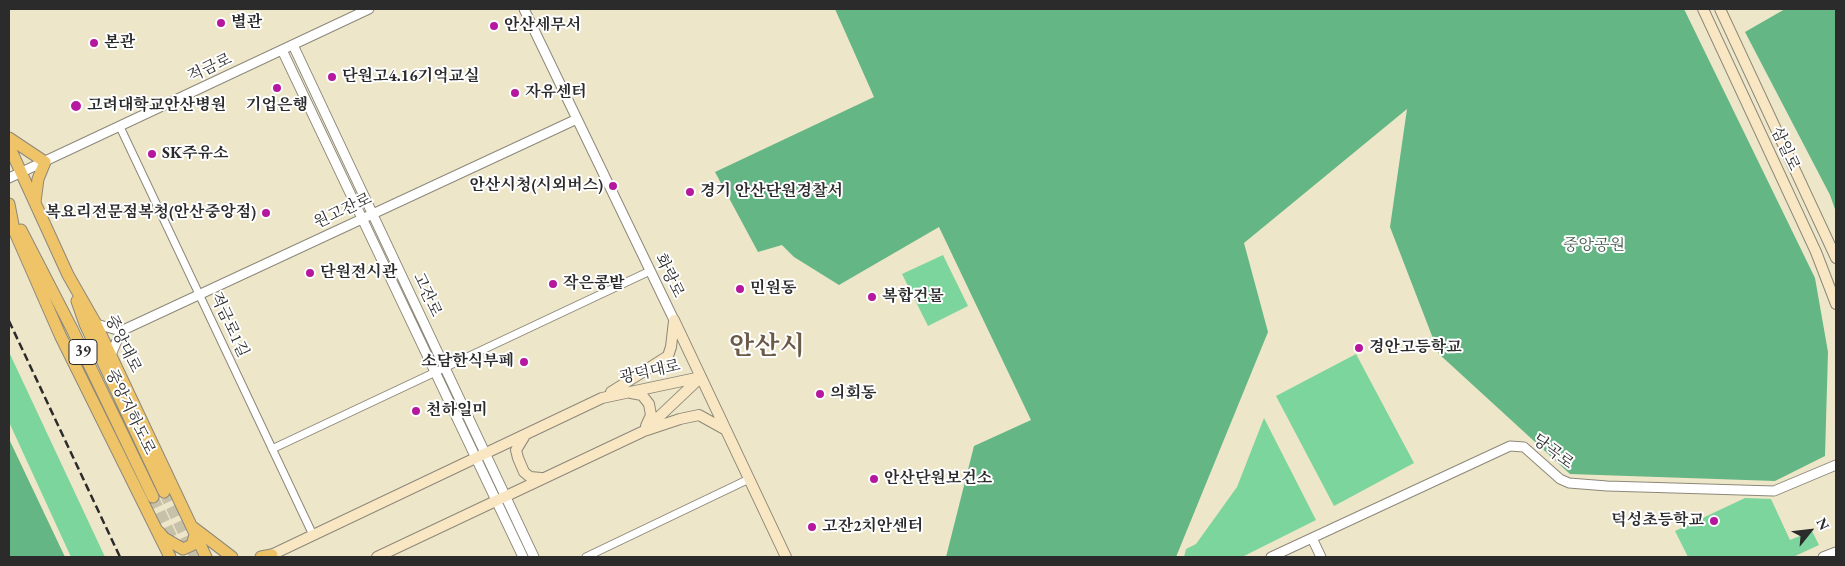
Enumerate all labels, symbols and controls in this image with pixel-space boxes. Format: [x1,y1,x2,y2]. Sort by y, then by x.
place label: 별관 [231,13,262,33]
place label: 안산세무서 [504,16,581,36]
marker: 별관 [215,17,227,29]
marker: 안산세무서 [488,20,500,32]
place label: 본관 [104,33,135,53]
marker: 본관 [88,37,100,49]
street label: 적금로 [185,50,235,86]
place label: 단원고4.16기억교실 [342,67,480,87]
marker: 단원고4.16기억교실 [326,71,338,83]
marker: 기업은행 [271,82,283,94]
place label: 자유센터 [525,83,587,103]
marker: 자유센터 [509,87,521,99]
place label: 고려대학교안산병원 [87,96,226,116]
place label: 기업은행 [246,96,308,116]
marker: 고려대학교안산병원 [69,99,83,113]
street label: 삼일로 [1767,124,1803,174]
place label: SK주유소 [162,144,228,164]
marker: SK주유소 [146,148,158,160]
place label: 안산시청(시외버스) [470,176,603,196]
marker: 안산시청(시외버스) [607,180,619,192]
place label: 경기 안산단원경찰서 [700,182,843,202]
marker: 경기 안산단원경찰서 [684,186,696,198]
street label: 원고잔로 [311,189,375,233]
place label: 복요리전문점복청(안산중앙점) [45,203,256,223]
marker: 복요리전문점복청(안산중앙점) [260,207,272,219]
park label: 중앙공원 [1563,236,1625,256]
street label: 화랑로 [650,251,688,301]
place label: 단원전시관 [320,263,397,283]
marker: 단원전시관 [304,267,316,279]
street label: 고잔로 [409,270,445,320]
place label: 작은콩밭 [563,274,625,294]
marker: 작은콩밭 [547,278,559,290]
place label: 민원동 [750,279,796,299]
marker: 민원동 [734,283,746,295]
place label: 복합건물 [882,287,944,307]
street label: 적금로1길 [206,289,252,361]
marker: 복합건물 [866,291,878,303]
street label: 중앙대로 [101,312,145,376]
district label: 안산시 [729,331,805,363]
place label: 경안고등학교 [1369,338,1462,358]
road number: 39 [69,340,97,364]
marker: 경안고등학교 [1353,342,1365,354]
place label: 소담한식부페 [421,352,514,372]
marker: 소담한식부페 [518,356,530,368]
street label: 광덕대로 [618,356,682,388]
street label: 중앙지하도로 [101,366,159,458]
place label: 의회동 [830,384,876,404]
marker: 의회동 [814,388,826,400]
place label: 천하일미 [426,401,488,421]
marker: 천하일미 [410,405,422,417]
street label: 당곡로 [1529,430,1577,474]
place label: 안산단원보건소 [884,469,992,489]
marker: 안산단원보건소 [868,473,880,485]
north arrow [1785,506,1835,556]
place label: 덕성초등학교 [1611,511,1704,531]
text: N [1812,514,1834,533]
marker: 덕성초등학교 [1708,515,1720,527]
place label: 고잔2치안센터 [822,517,923,537]
marker: 고잔2치안센터 [806,521,818,533]

